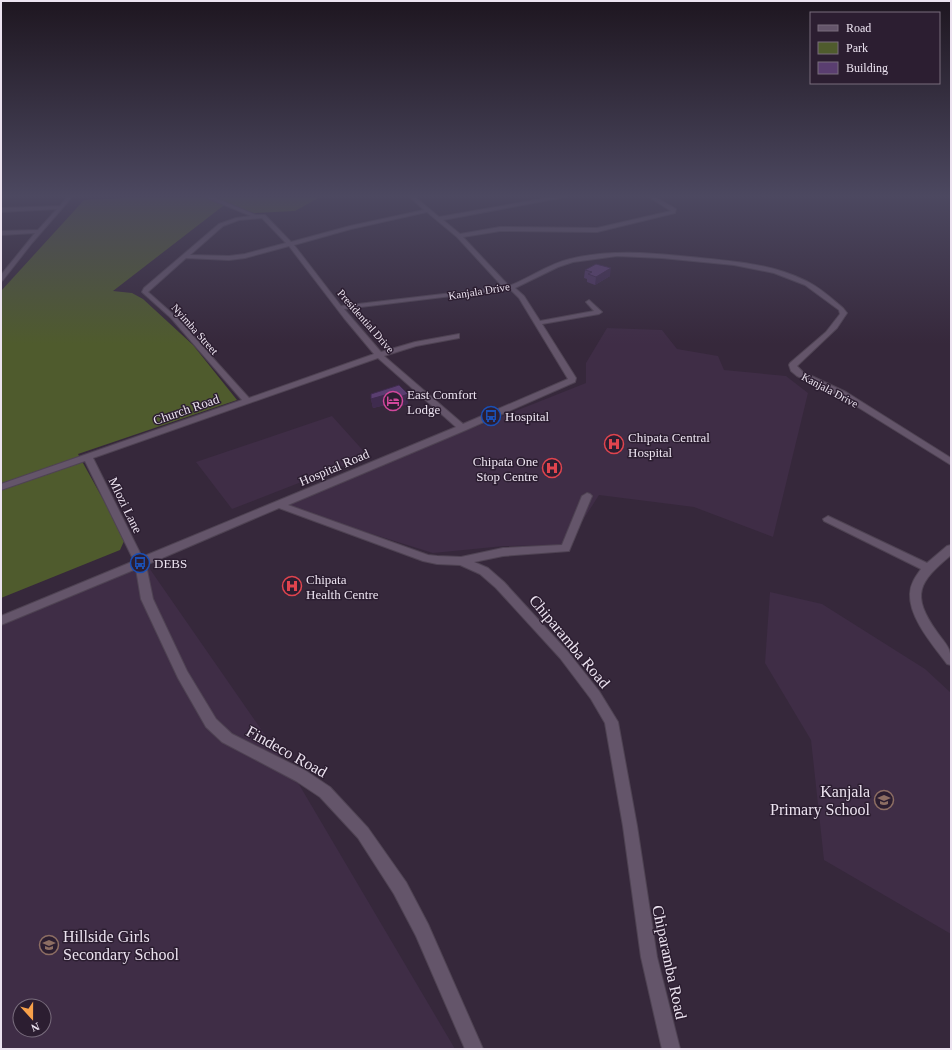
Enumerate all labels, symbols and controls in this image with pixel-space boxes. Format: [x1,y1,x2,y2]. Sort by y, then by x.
legend [810,12,940,84]
text: Road [846,21,871,35]
text: Park [846,41,868,55]
text: Building [846,61,888,75]
street label: Kanjala Drive [447,280,511,302]
street label: Presidential Drive [335,287,397,355]
street label: Nyimba Street [169,301,221,357]
street label: Kanjala Drive [800,370,860,410]
place label: East Comfort Lodge [407,387,477,417]
hotel icon: East Comfort Lodge [382,390,404,412]
street label: Church Road [151,391,222,428]
bus stop icon: Hospital [480,405,502,427]
place label: Hospital [505,409,549,424]
place label: Chipata Central Hospital [628,430,710,460]
hospital icon: Chipata Central Hospital [603,433,625,455]
street label: Hospital Road [297,446,372,489]
place label: Chipata One Stop Centre [473,454,538,484]
hospital icon: Chipata One Stop Centre [541,457,563,479]
street label: Mlozi Lane [106,475,146,536]
bus stop icon: DEBS [129,552,151,574]
place label: DEBS [154,556,187,571]
place label: Chipata Health Centre [306,572,379,602]
hospital icon: Chipata Health Centre [281,575,303,597]
street label: Chiparamba Road [525,591,613,692]
street label: Findeco Road [244,722,330,781]
place label: Kanjala Primary School [770,783,871,819]
school or university icon: Kanjala Primary School [873,789,895,811]
street label: Chiparamba Road [648,904,690,1021]
place label: Hillside Girls Secondary School [63,928,180,964]
school or university icon: Hillside Girls Secondary School [38,934,60,956]
north arrow [12,998,52,1038]
text: N [30,1020,41,1034]

